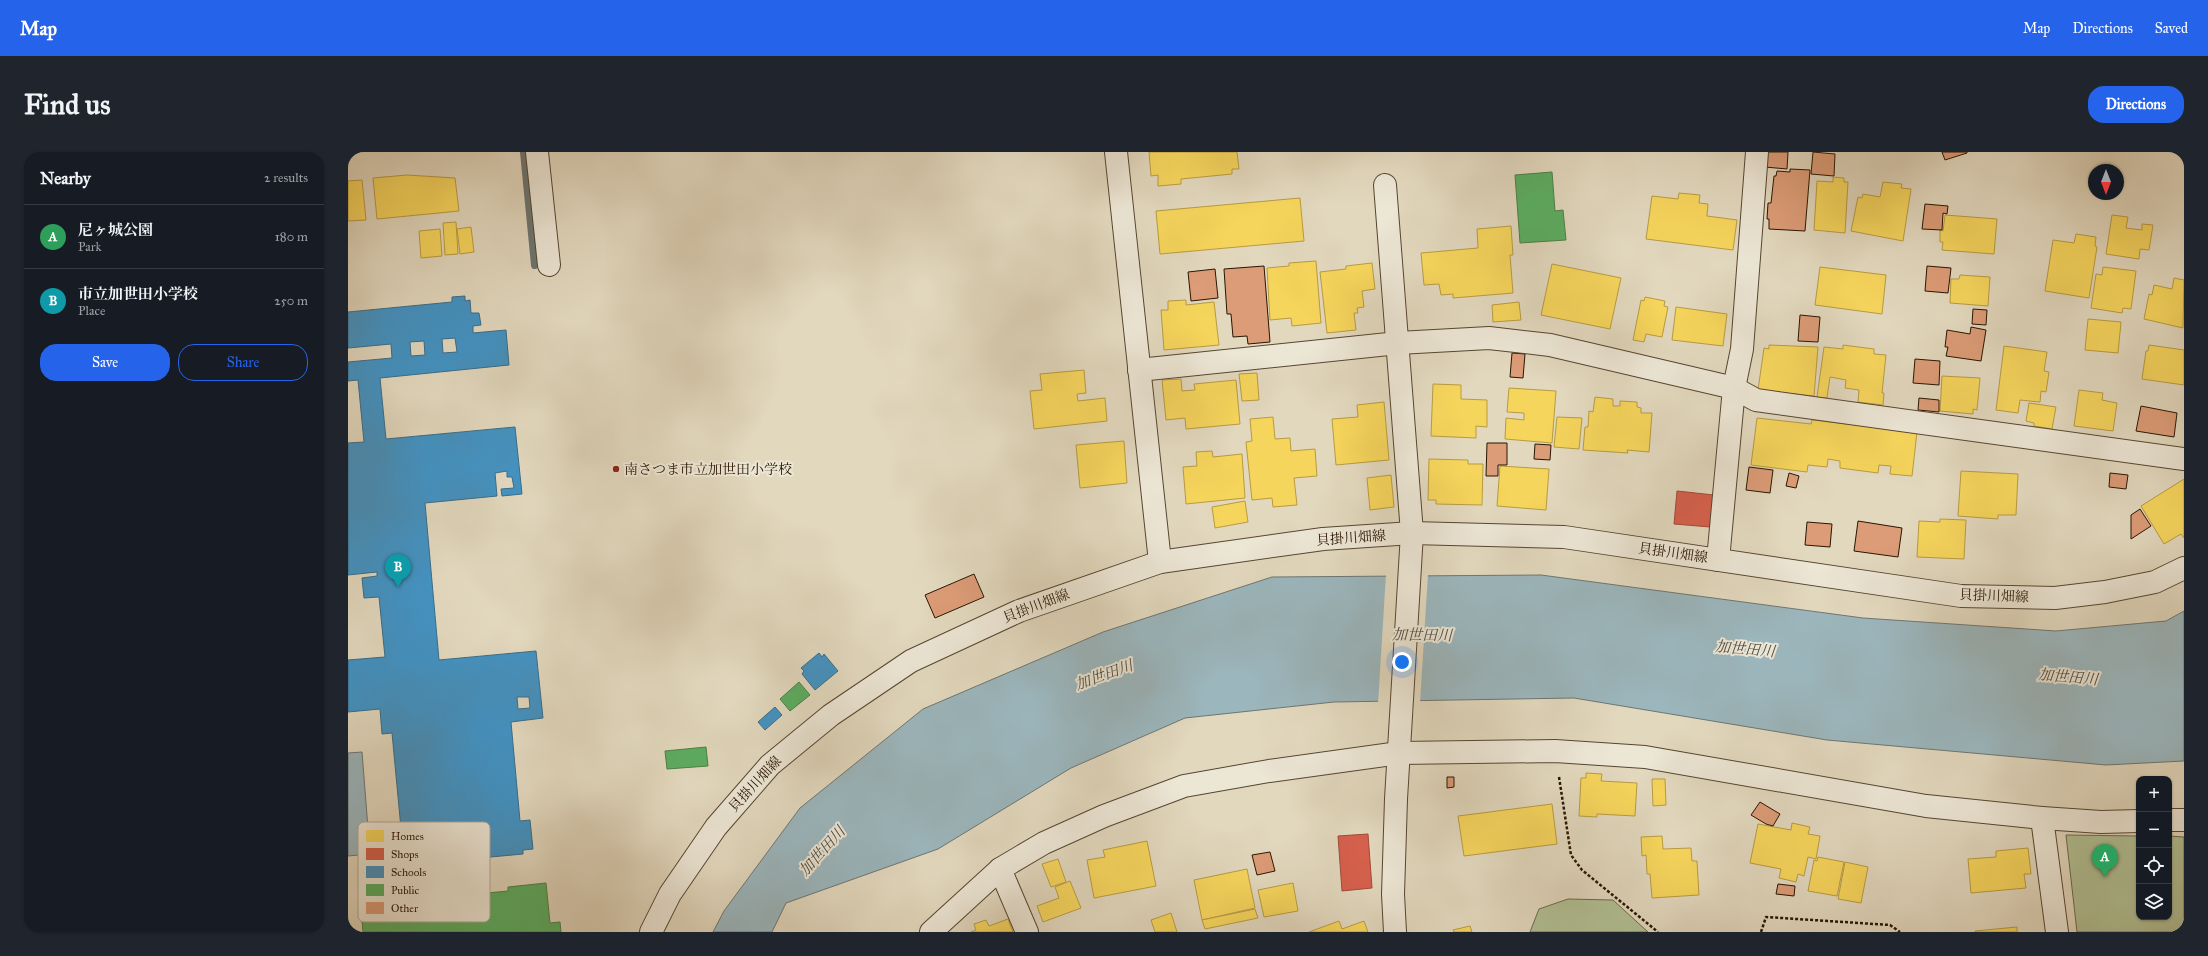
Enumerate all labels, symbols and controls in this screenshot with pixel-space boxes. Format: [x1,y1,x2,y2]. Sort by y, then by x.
text: Map [20,17,57,40]
text: Map [2023,20,2050,37]
text: Directions [2072,20,2133,37]
text: Saved [2155,20,2188,37]
button: Directions [2088,86,2184,123]
text: Find us [24,87,110,122]
north arrow [2088,164,2124,200]
text: Nearby [40,168,91,189]
text: 2 results [264,170,308,186]
text: 尼ヶ城公園 [78,221,153,239]
text: A [49,229,57,245]
text: 180 m [275,229,308,245]
text: Park [78,239,102,255]
text: 市立加世田小学校 [78,285,198,303]
text: B [49,293,57,309]
text: 250 m [274,293,308,309]
text: Place [78,303,105,319]
button: Save [40,344,170,381]
button: Share [178,344,308,381]
place label: 南さつま市立加世田小学校 [624,461,792,478]
marker: 南さつま市立加世田小学校 [611,464,621,474]
street label: 貝掛川畑線 [1315,527,1387,549]
street label: 貝掛川畑線 [1637,540,1709,566]
pin: B [385,554,411,587]
street label: 貝掛川畑線 [1000,586,1072,626]
street label: 貝掛川畑線 [1959,586,2029,606]
water label: 加世田川 [1392,625,1454,645]
water label: 加世田川 [1714,637,1778,661]
your location [1392,652,1412,672]
water label: 加世田川 [1073,656,1137,694]
water label: 加世田川 [2037,665,2101,689]
street label: 貝掛川畑線 [725,753,785,815]
map controls [2136,776,2172,920]
button: + [2136,776,2172,812]
button: − [2136,812,2172,848]
water label: 加世田川 [795,821,850,879]
legend [358,822,490,922]
text: Homes [391,830,424,843]
pin: A [2092,844,2118,877]
text: Shops [391,848,419,861]
button: locate [2136,848,2172,884]
text: Schools [391,866,426,879]
text: Public [391,884,419,897]
button: layers [2136,884,2172,920]
text: Other [391,902,419,915]

